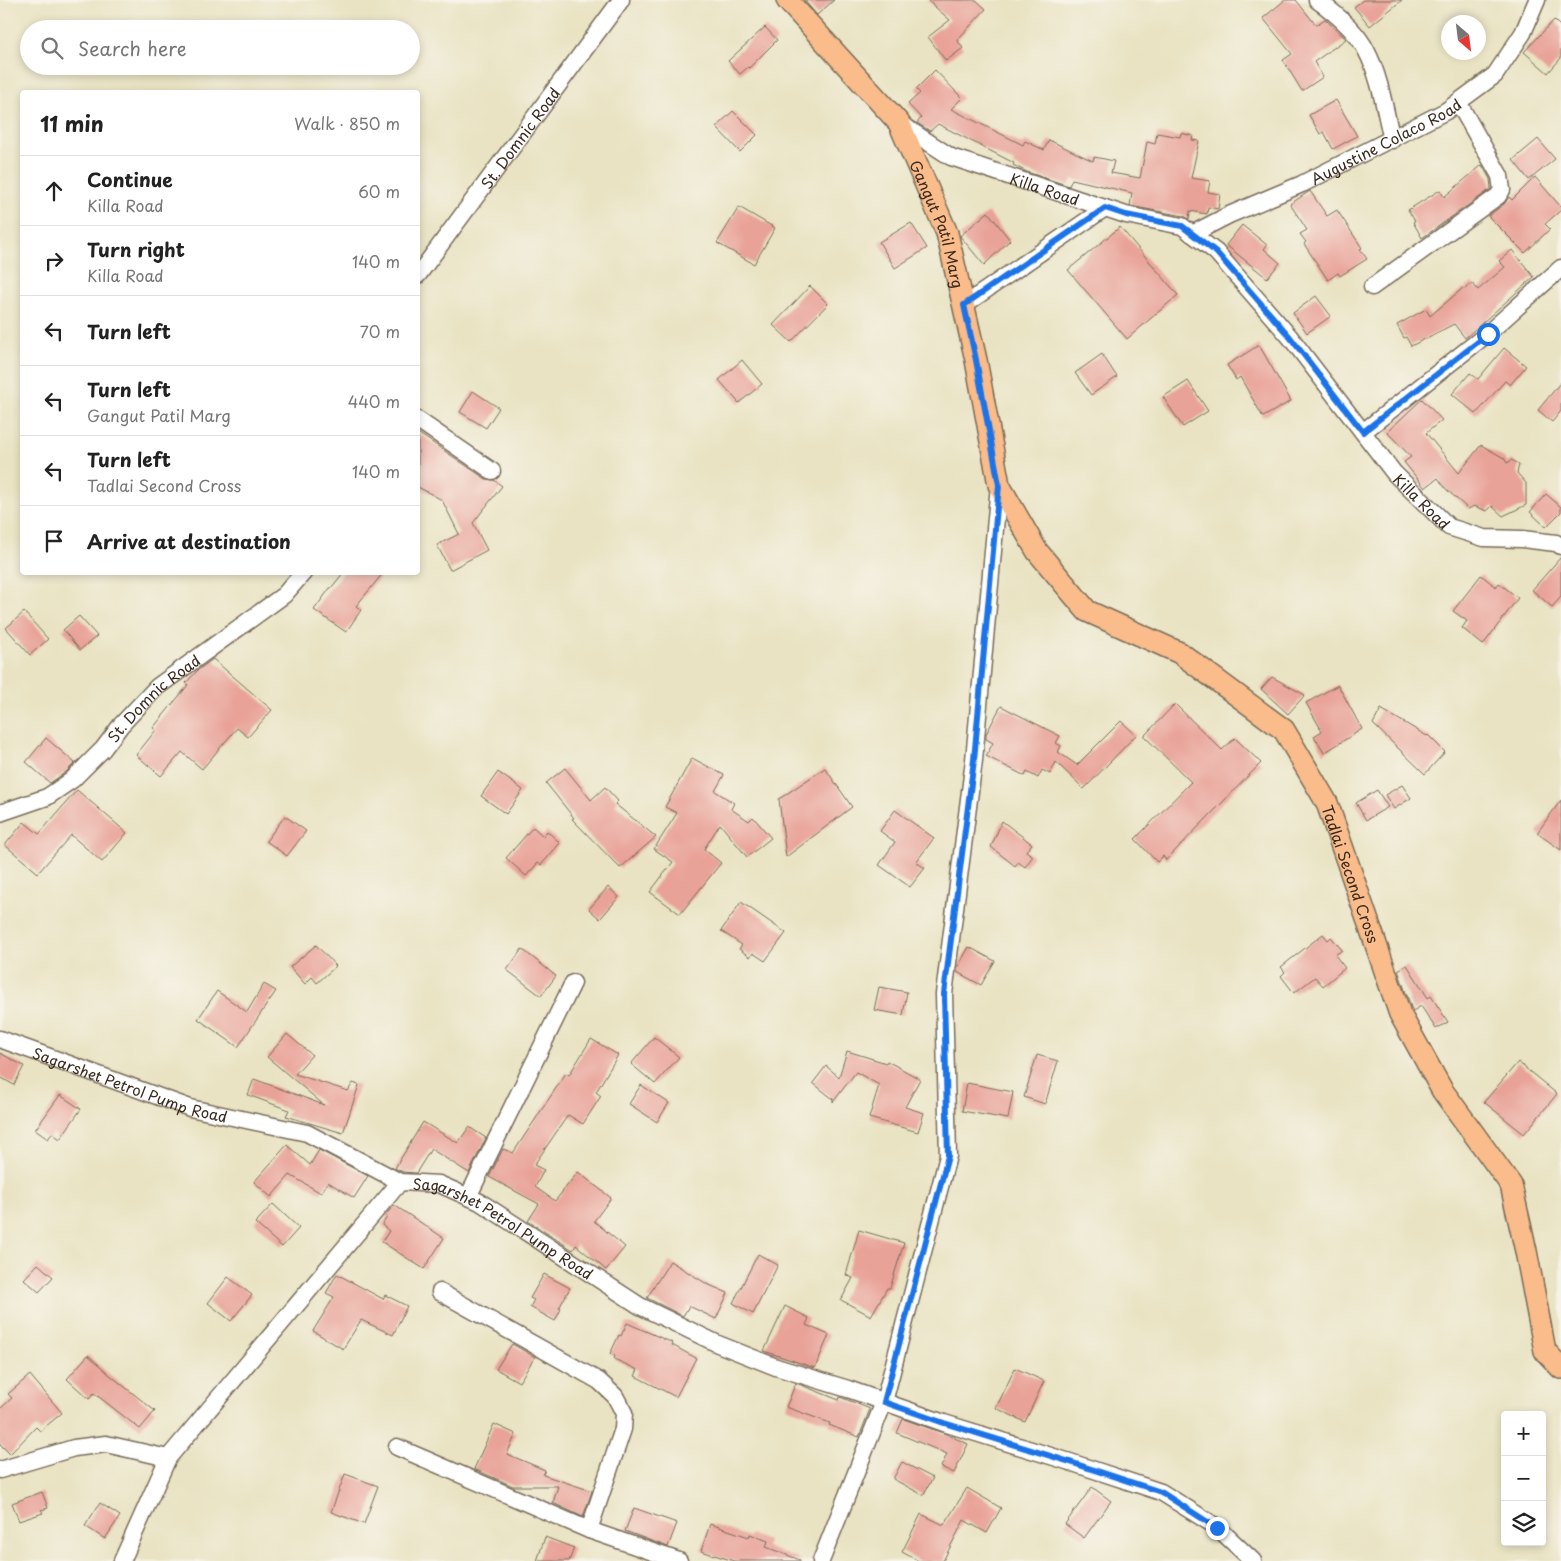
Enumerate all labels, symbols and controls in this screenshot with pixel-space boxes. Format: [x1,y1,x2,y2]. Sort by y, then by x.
north arrow [1441,15,1486,60]
search box [20,20,420,75]
icon: search [38,34,66,62]
text: Search here [78,34,187,62]
street label: St. Domnic Road [474,82,565,193]
street label: Augustine Colaco Road [1306,92,1466,189]
text: 11 min [40,107,104,139]
text: Walk · 850 m [294,111,400,135]
street label: Gangut Patil Marg [905,156,971,290]
text: Continue [87,165,173,193]
street label: Killa Road [1007,166,1083,210]
icon: ahead [40,177,68,205]
text: 60 m [358,179,400,203]
text: Killa Road [87,193,164,217]
text: Turn right [87,235,185,263]
icon: right [40,247,68,275]
text: 140 m [352,249,400,273]
text: Killa Road [87,263,164,287]
icon: left [40,317,68,345]
text: Turn left [87,317,171,345]
text: 70 m [360,319,400,343]
route start [1477,323,1500,346]
text: Turn left [87,375,171,403]
icon: left [40,387,68,415]
text: 440 m [348,389,400,413]
text: Gangut Patil Marg [87,403,231,427]
text: Turn left [87,445,171,473]
icon: left [40,457,68,485]
text: 140 m [352,459,400,483]
street label: Killa Road [1389,467,1456,534]
text: Tadlai Second Cross [87,473,241,497]
icon: arrive [40,527,68,555]
text: Arrive at destination [87,527,291,555]
street label: St. Domnic Road [101,648,205,746]
street label: Tadlai Second Cross [1317,802,1386,946]
street label: Sagarshet Petrol Pump Road [30,1040,230,1127]
street label: Sagarshet Petrol Pump Road [412,1171,598,1284]
map controls [1501,1411,1546,1546]
button: + [1501,1411,1546,1456]
button: − [1501,1456,1546,1501]
button: layers [1501,1501,1546,1546]
route end [1206,1517,1229,1540]

